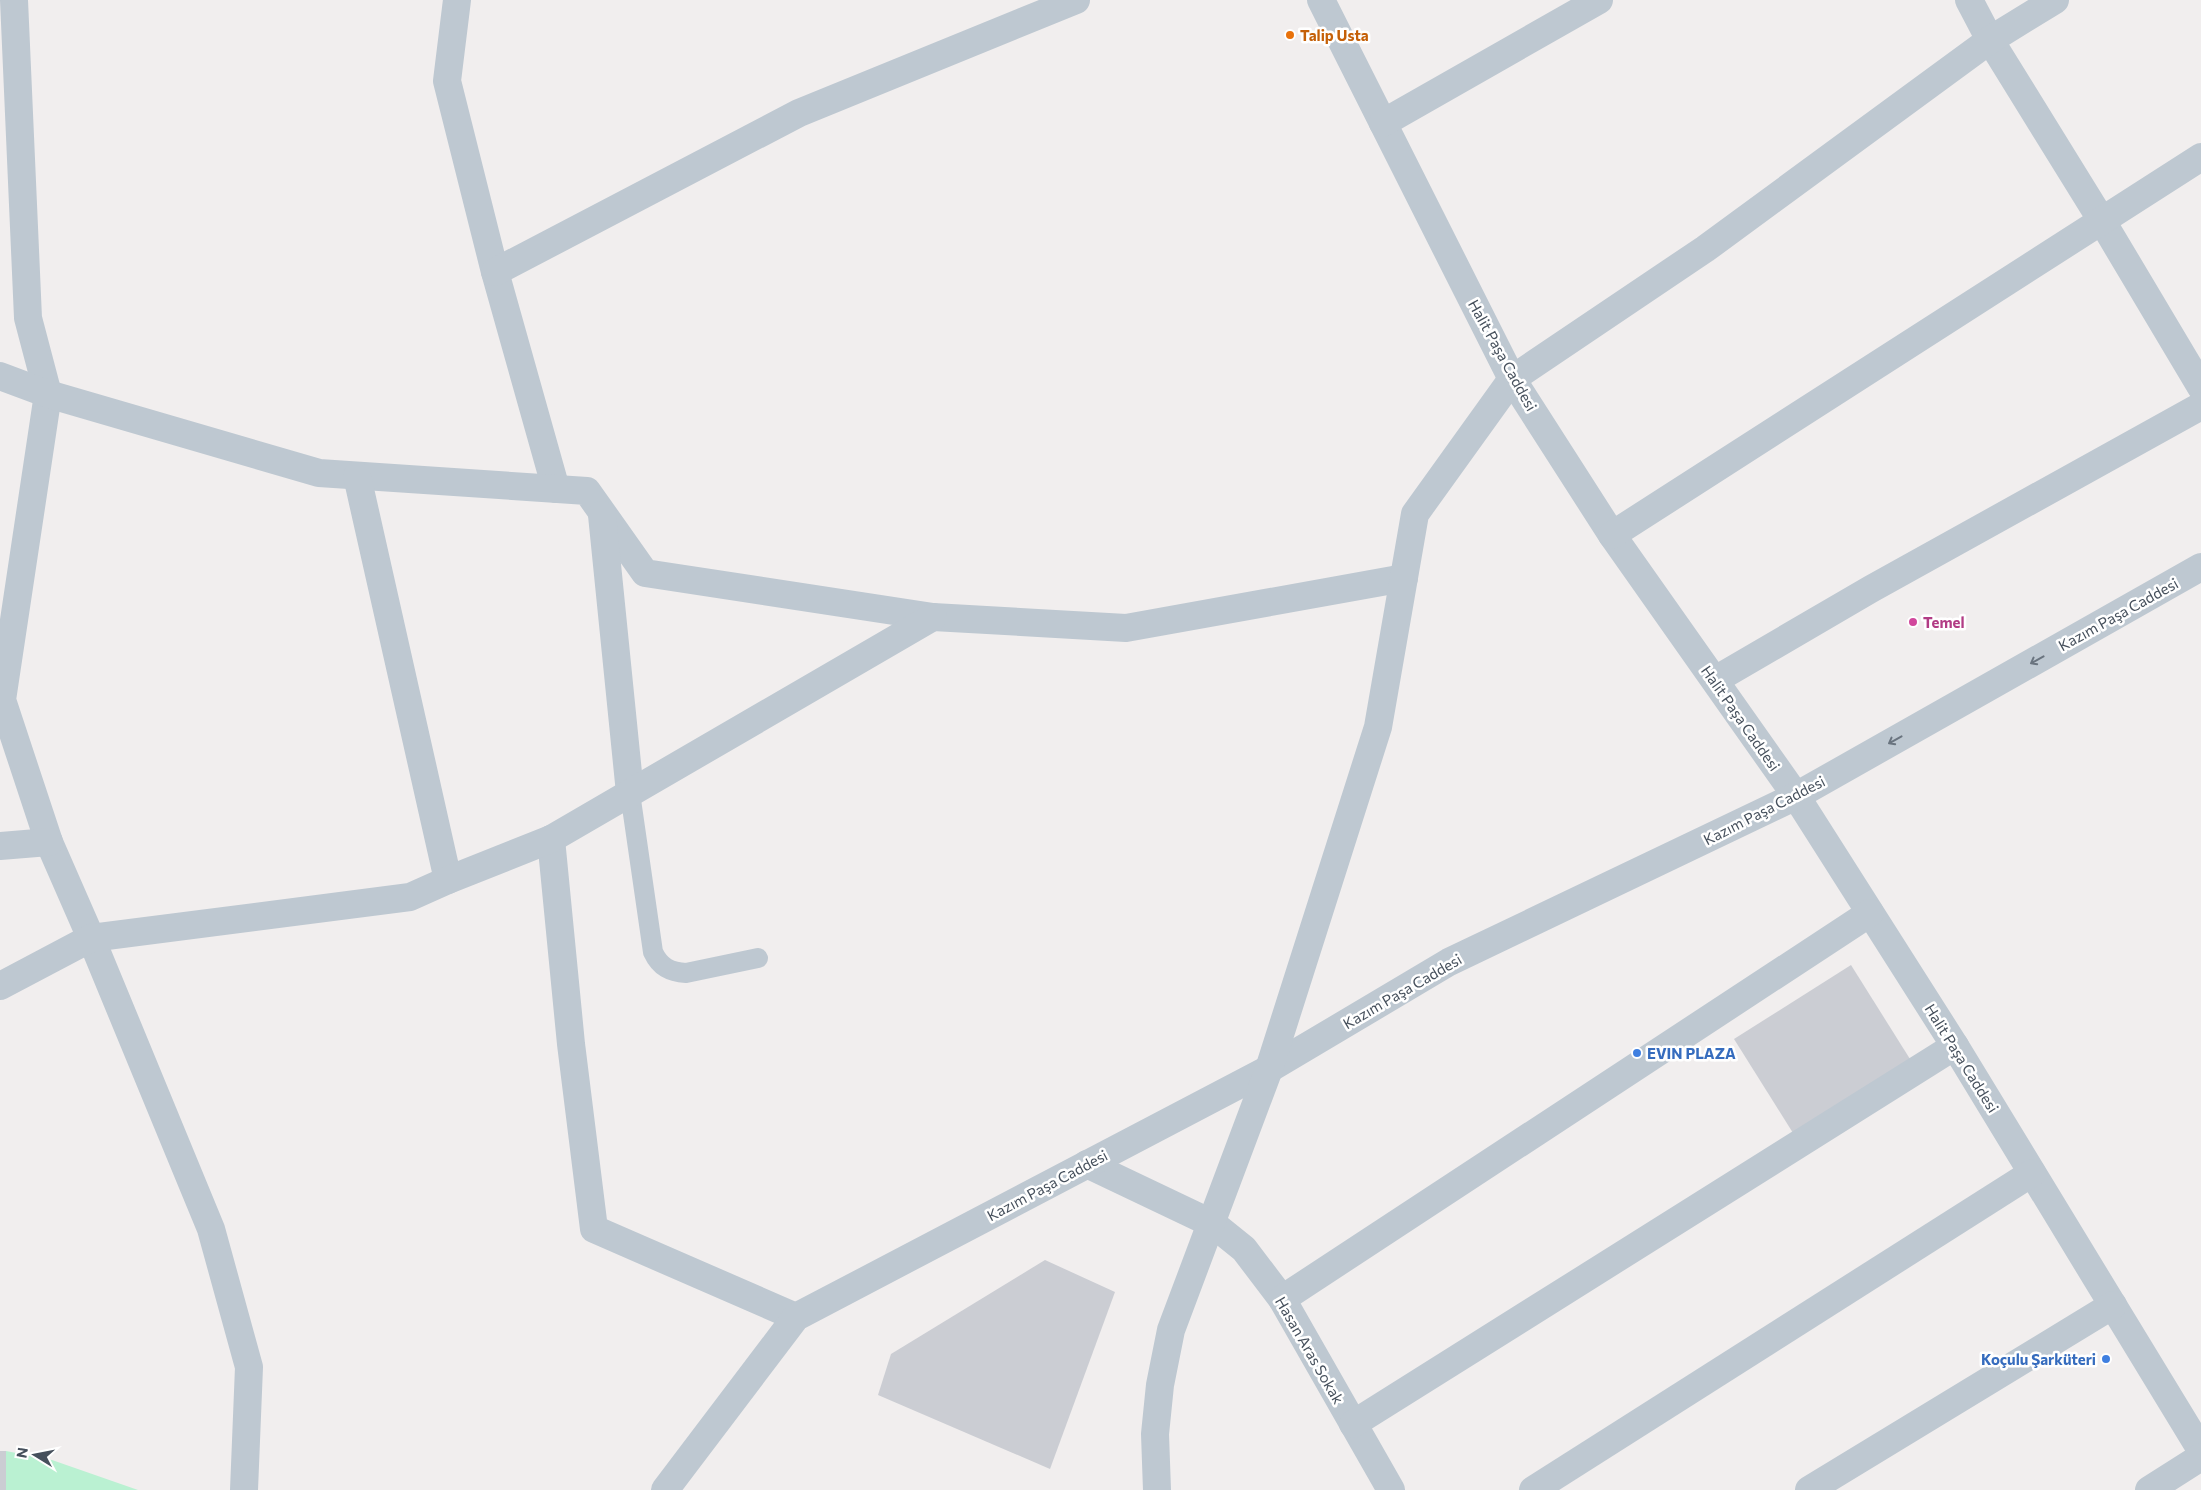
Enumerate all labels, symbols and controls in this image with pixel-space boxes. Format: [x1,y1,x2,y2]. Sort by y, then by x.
place label: Talip Usta [1300,26,1369,44]
marker: Talip Usta [1284,29,1296,41]
street label: Halit Paşa Caddesi [1465,296,1541,414]
street label: Kazım Paşa Caddesi [2055,574,2181,654]
place label: Temel [1923,613,1965,631]
marker: Temel [1907,616,1919,628]
one-way arrow [2029,655,2044,665]
street label: Halit Paşa Caddesi [1698,662,1784,774]
one-way arrow [1888,735,1903,745]
street label: Kazım Paşa Caddesi [1700,772,1828,848]
street label: Kazım Paşa Caddesi [1339,950,1465,1032]
street label: Halit Paşa Caddesi [1921,1000,2003,1116]
place label: EVIN PLAZA [1647,1044,1736,1062]
marker: EVIN PLAZA [1631,1047,1643,1059]
street label: Kazım Paşa Caddesi [984,1146,1110,1224]
street label: Hasan Aras Sokak [1272,1293,1348,1407]
place label: Koçulu Şarküteri [1981,1350,2096,1368]
marker: Koçulu Şarküteri [2100,1353,2112,1365]
north arrow [10,1430,60,1480]
text: N [12,1446,31,1459]

